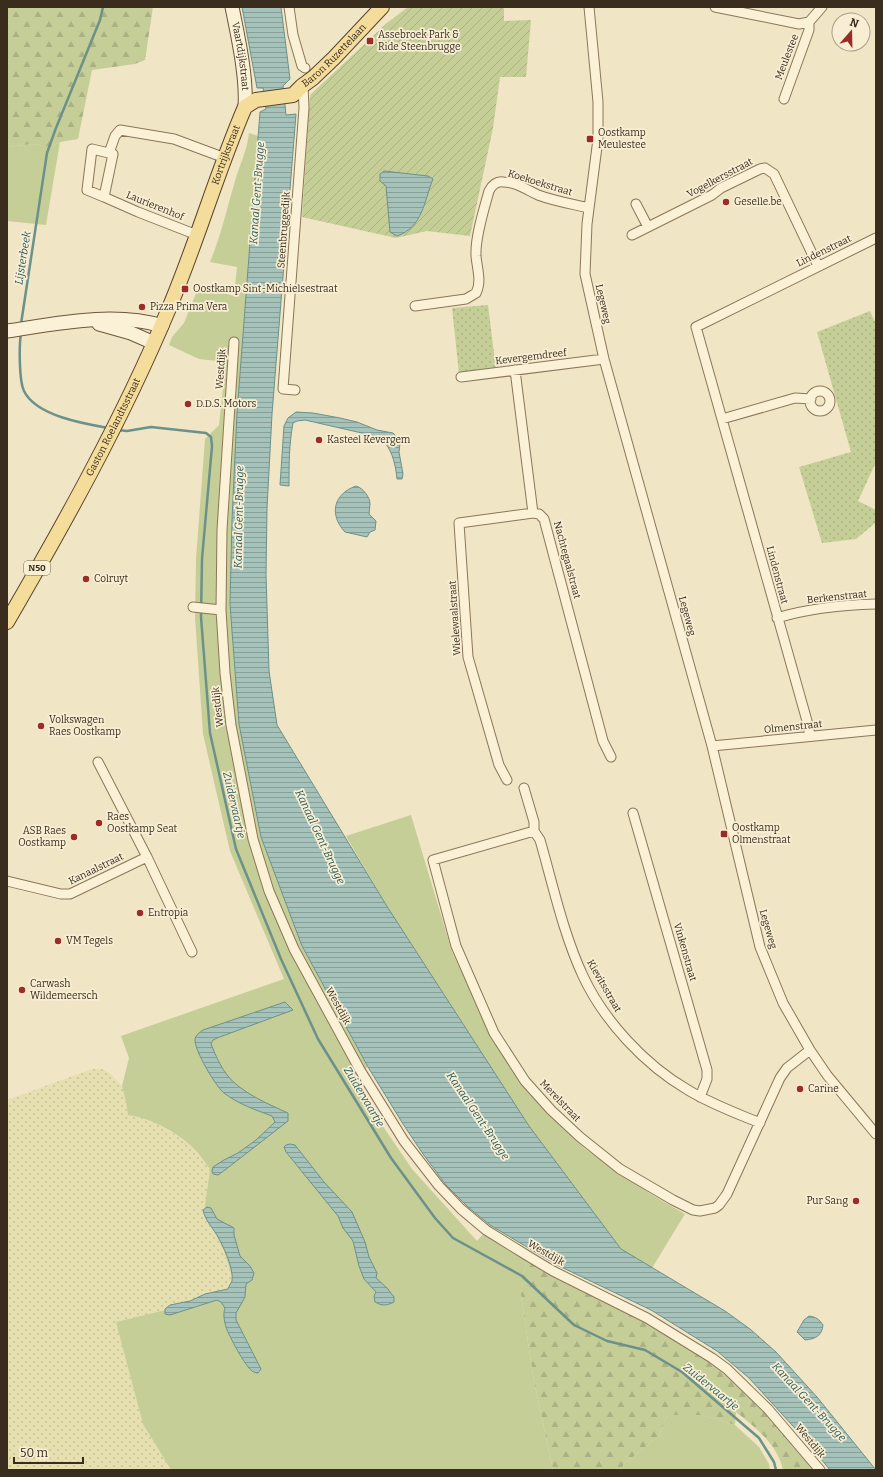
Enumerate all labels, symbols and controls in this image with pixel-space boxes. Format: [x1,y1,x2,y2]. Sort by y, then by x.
north arrow [831,12,871,52]
text: N [848,16,861,31]
street label: Vaartdijkstraat [229,21,251,91]
street label: Baron Ruzettelaan [300,21,369,90]
place label: Assebroek Park & Ride Steenbrugge [378,29,460,53]
street label: Meulestee [773,32,801,82]
marker: Assebroek Park & Ride Steenbrugge [365,36,375,46]
street label: Kortrijkstraat [209,123,243,186]
place label: Oostkamp Meulestee [598,127,646,151]
marker: Oostkamp Meulestee [585,134,595,144]
water label: Kanaal Gent-Brugge [247,141,267,245]
street label: Vogelkersstraat [685,155,755,200]
street label: Koekoekstraat [506,167,574,199]
street label: Laurierenhof [124,189,187,224]
street label: Steenbruggedijk [275,191,293,269]
place label: Geselle.be [734,196,782,208]
marker: Geselle.be [721,197,731,207]
water label: Lijsterbeek [12,229,34,286]
street label: Lindenstraat [795,232,854,269]
place label: Oostkamp Sint-Michielsestraat [193,283,338,295]
street label: Legeweg [593,283,613,325]
marker: Oostkamp Sint-Michielsestraat [180,284,190,294]
place label: Pizza Prima Vera [150,301,228,313]
marker: Pizza Prima Vera [137,302,147,312]
street label: Kevergemdreef [495,346,569,367]
street label: Westdijk [214,348,228,390]
street label: Gaston Roelandtsstraat [84,376,143,479]
place label: D.D.S. Motors [196,398,257,410]
marker: D.D.S. Motors [183,399,193,409]
place label: Kasteel Kevergem [327,434,411,446]
marker: Kasteel Kevergem [314,435,324,445]
water label: Kanaal Gent-Brugge [232,465,246,568]
street label: Nachtegaalstraat [551,520,583,600]
street label: Lindenstraat [764,545,791,606]
road number: N50 [24,561,50,575]
place label: Colruyt [94,573,129,585]
marker: Colruyt [81,574,91,584]
street label: Wielewaalstraat [446,580,464,656]
street label: Berkenstraat [806,588,868,606]
street label: Legeweg [676,595,698,637]
street label: Westdijk [210,686,226,728]
place label: Volkswagen Raes Oostkamp [49,714,121,738]
street label: Olmenstraat [763,718,823,736]
marker: Volkswagen Raes Oostkamp [36,721,46,731]
water label: Zuidervaartje [220,771,248,840]
water label: Kanaal Gent-Brugge [292,788,348,887]
place label: Raes Oostkamp Seat [107,811,178,835]
marker: Raes Oostkamp Seat [94,818,104,828]
place label: Oostkamp Olmenstraat [732,822,791,846]
place label: ASB Raes Oostkamp [18,825,66,849]
marker: Oostkamp Olmenstraat [719,829,729,839]
marker: ASB Raes Oostkamp [69,832,79,842]
street label: Kanaalstraat [67,850,126,887]
place label: Entropia [148,907,189,919]
marker: Entropia [135,908,145,918]
street label: Legeweg [757,908,779,950]
street label: Vinkenstraat [671,922,699,983]
place label: VM Tegels [66,935,113,947]
marker: VM Tegels [53,936,63,946]
street label: Kievitsstraat [584,958,624,1015]
place label: Carwash Wildemeersch [30,978,99,1002]
marker: Carwash Wildemeersch [17,985,27,995]
street label: Westdijk [323,985,353,1027]
water label: Zuidervaartje [341,1065,387,1130]
water label: Kanaal Gent-Brugge [444,1070,512,1163]
street label: Merelstraat [537,1077,583,1125]
place label: Carine [808,1083,839,1095]
marker: Carine [795,1084,805,1094]
place label: Pur Sang [806,1195,848,1207]
marker: Pur Sang [851,1196,861,1206]
street label: Westdijk [525,1238,567,1268]
water label: Kanaal Gent-Brugge [769,1360,849,1444]
water label: Zuidervaartje [681,1361,742,1414]
street label: Westdijk [792,1422,828,1461]
scale bar [14,1439,83,1465]
text: 50 m [20,1446,49,1460]

